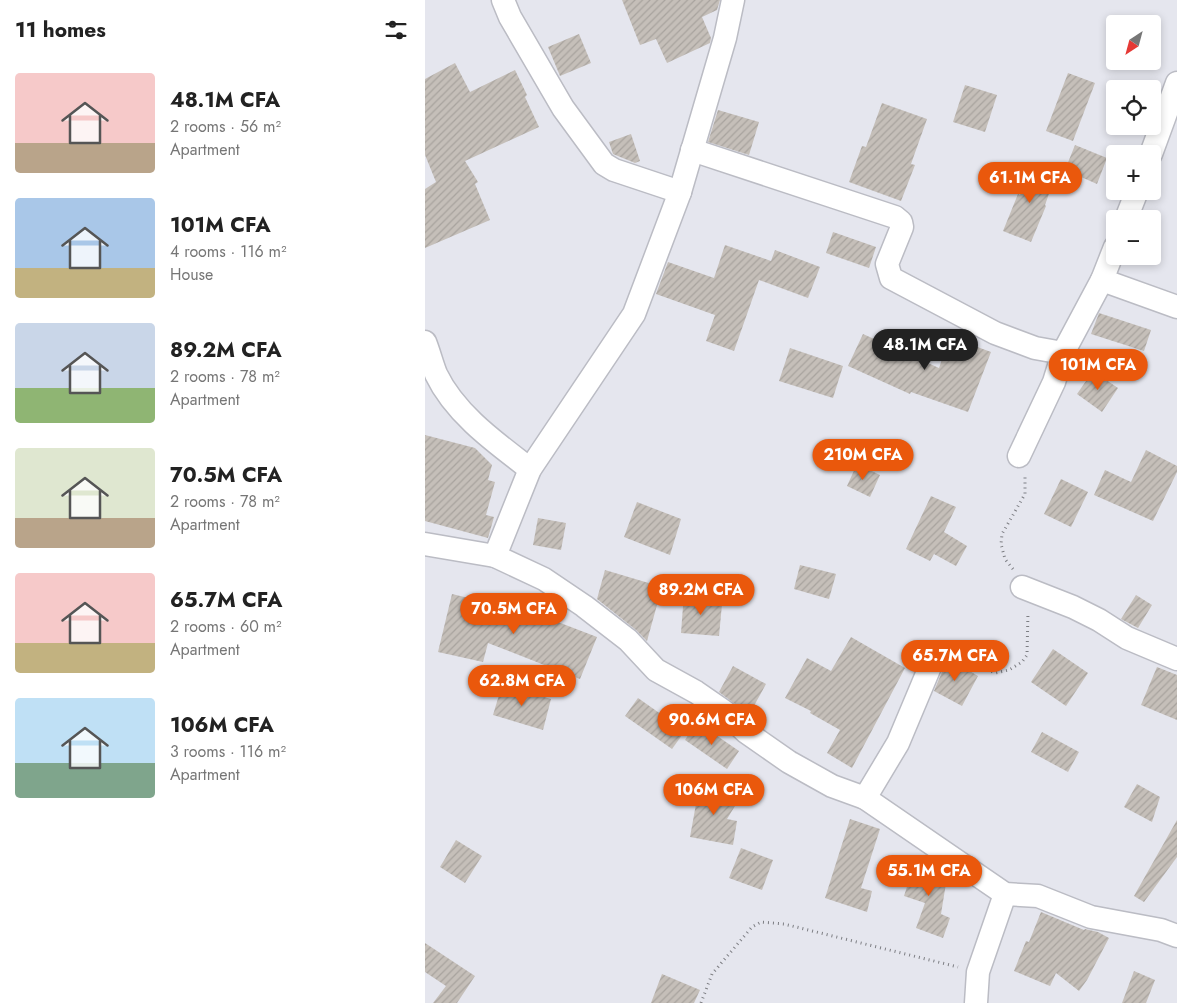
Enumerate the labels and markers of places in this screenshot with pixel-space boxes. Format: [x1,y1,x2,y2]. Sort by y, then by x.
pin: 61.1M CFA [973,162,1087,204]
pin: 48.1M CFA [868,328,982,371]
pin: 101M CFA [1046,348,1150,391]
pin: 210M CFA [811,438,915,481]
pin: 89.2M CFA [644,574,758,616]
pin: 70.5M CFA [457,592,571,635]
pin: 65.7M CFA [898,640,1012,682]
pin: 62.8M CFA [465,664,579,707]
pin: 90.6M CFA [655,704,769,746]
pin: 106M CFA [662,774,766,816]
pin: 55.1M CFA [872,854,986,897]

